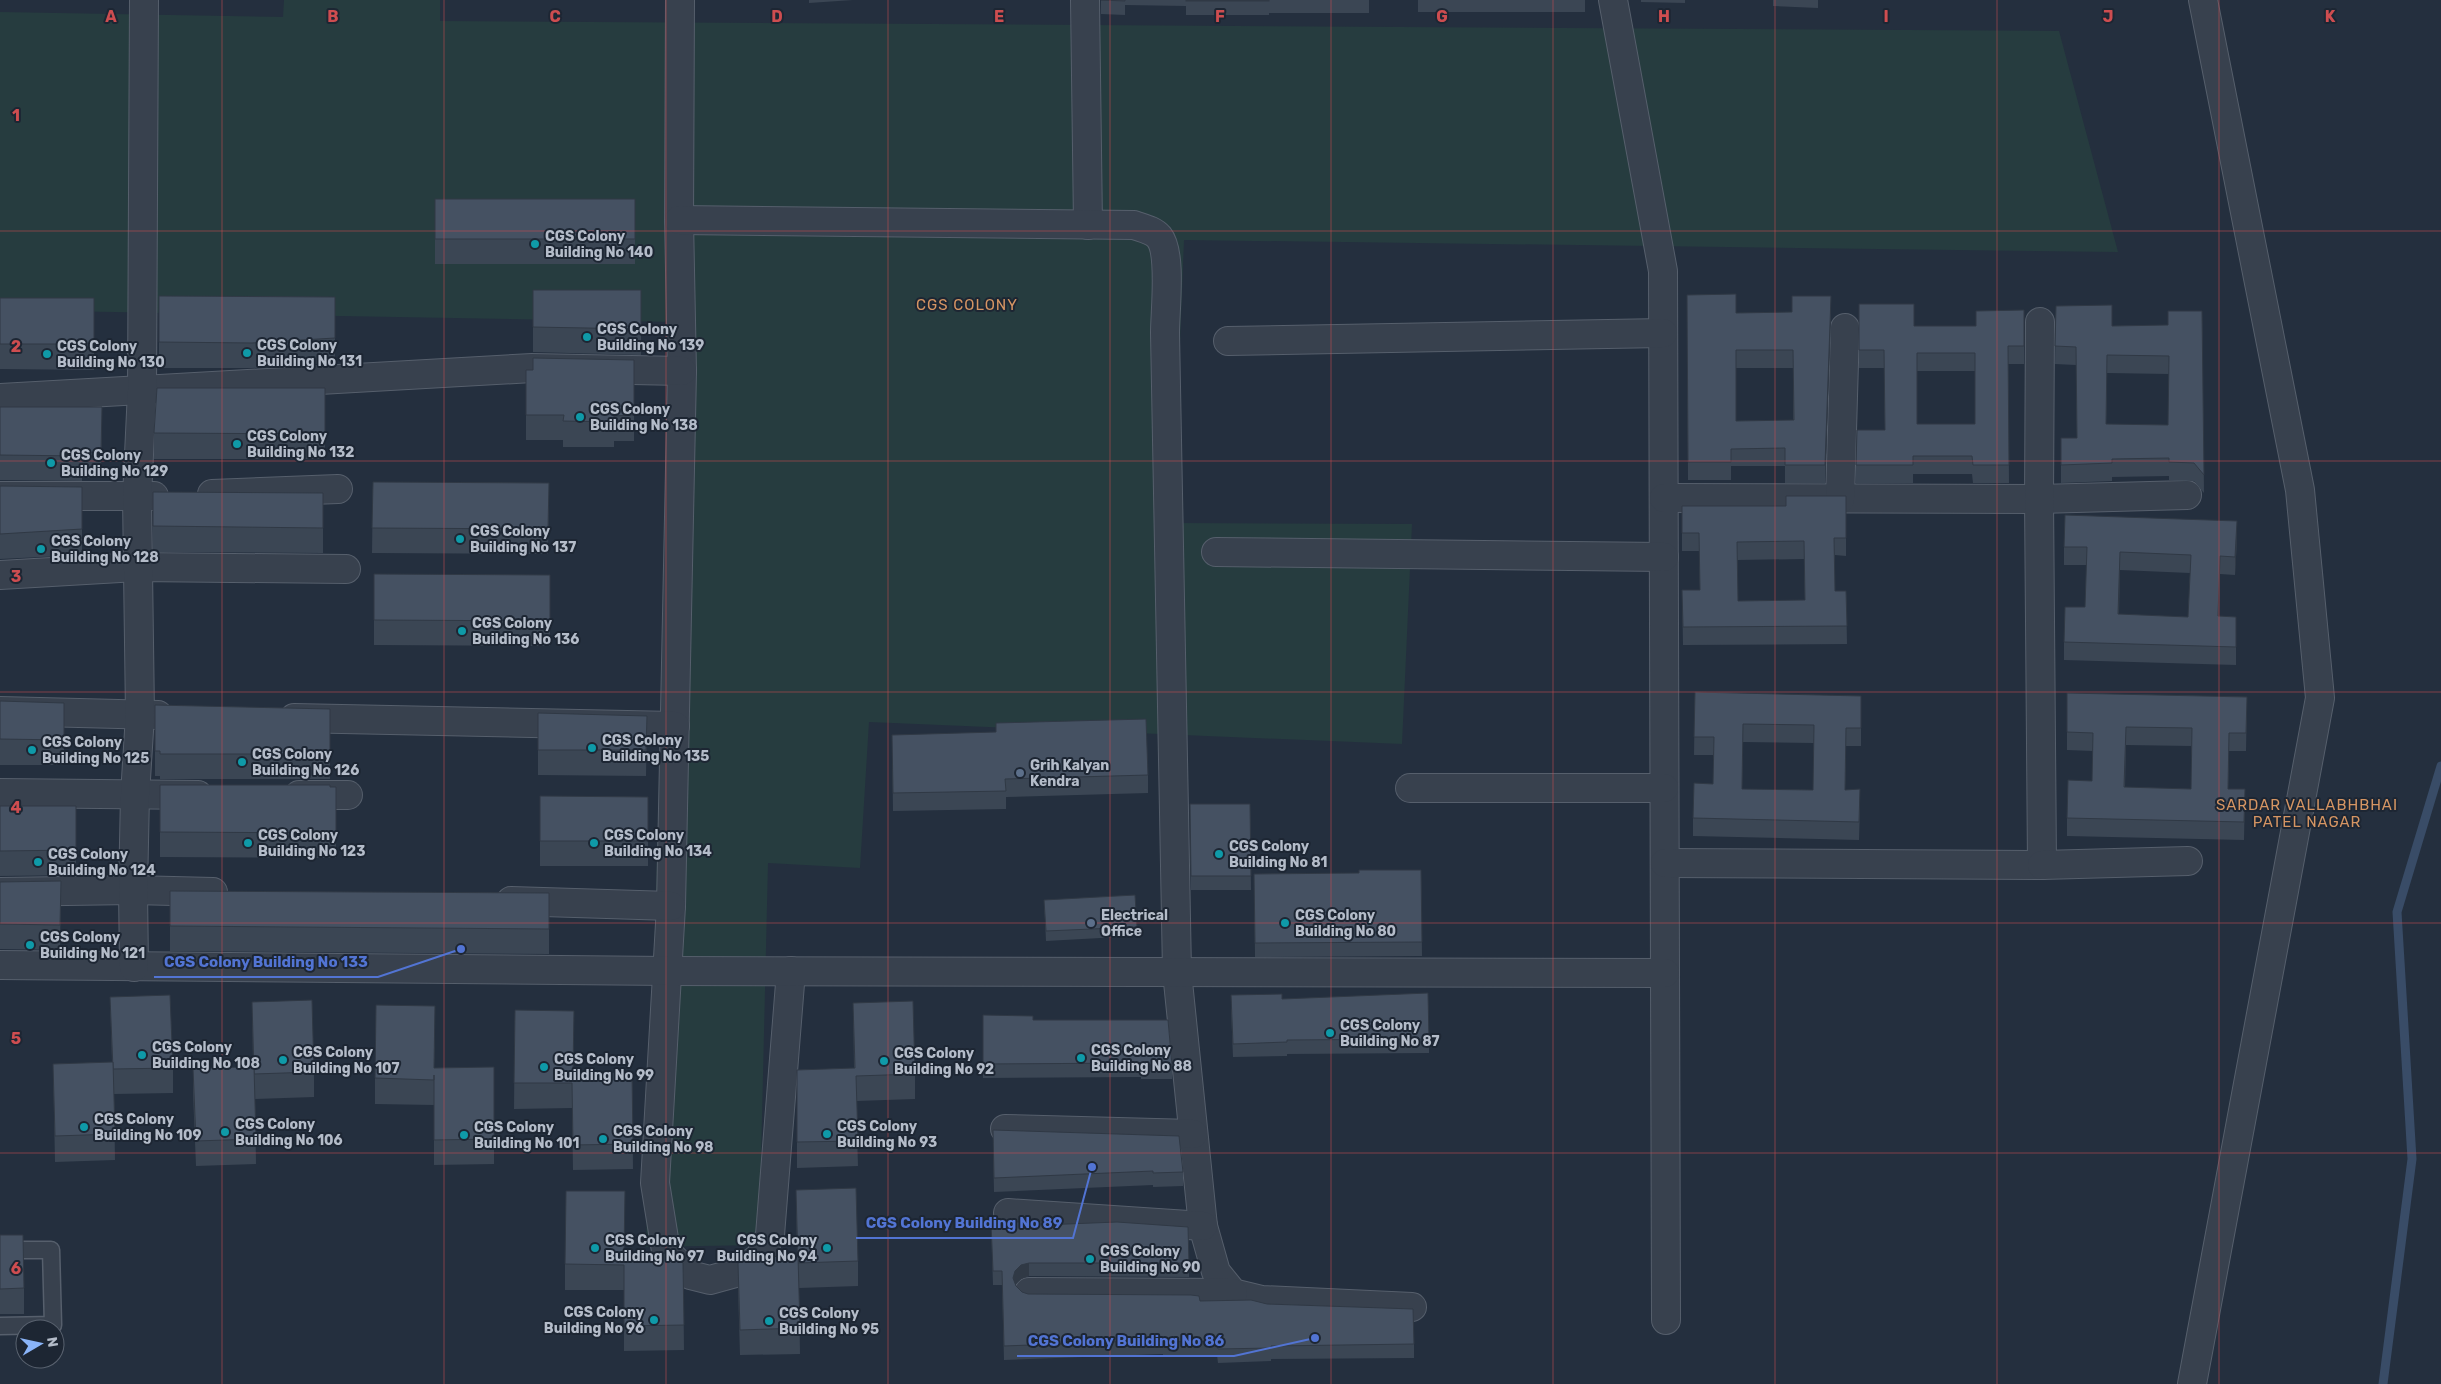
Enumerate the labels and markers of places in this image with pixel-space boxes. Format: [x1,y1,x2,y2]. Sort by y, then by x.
place label: CGS Colony Building No 140 [545,228,653,261]
marker: CGS Colony Building No 140 [529,238,541,250]
place label: CGS Colony Building No 139 [597,321,704,354]
marker: CGS Colony Building No 139 [581,331,593,343]
place label: CGS Colony Building No 131 [257,337,362,370]
place label: CGS Colony Building No 130 [57,338,165,371]
marker: CGS Colony Building No 131 [241,347,253,359]
marker: CGS Colony Building No 130 [41,348,53,360]
place label: CGS Colony Building No 138 [590,401,698,434]
marker: CGS Colony Building No 138 [574,411,586,423]
place label: CGS Colony Building No 132 [247,428,354,461]
marker: CGS Colony Building No 132 [231,438,243,450]
place label: CGS Colony Building No 129 [61,447,168,480]
marker: CGS Colony Building No 129 [45,457,57,469]
place label: CGS Colony Building No 137 [470,523,576,556]
place label: CGS Colony Building No 128 [51,533,159,566]
marker: CGS Colony Building No 137 [454,533,466,545]
marker: CGS Colony Building No 128 [35,543,47,555]
place label: CGS Colony Building No 136 [472,615,579,648]
marker: CGS Colony Building No 136 [456,625,468,637]
place label: CGS Colony Building No 135 [602,732,709,765]
place label: CGS Colony Building No 125 [42,734,149,767]
marker: CGS Colony Building No 135 [586,742,598,754]
marker: CGS Colony Building No 125 [26,744,38,756]
place label: CGS Colony Building No 126 [252,746,359,779]
marker: CGS Colony Building No 126 [236,756,248,768]
place label: Grih Kalyan Kendra [1030,757,1109,790]
marker: Grih Kalyan Kendra [1014,767,1026,779]
place label: CGS Colony Building No 123 [258,827,365,860]
place label: CGS Colony Building No 134 [604,827,712,860]
marker: CGS Colony Building No 123 [242,837,254,849]
marker: CGS Colony Building No 134 [588,837,600,849]
place label: CGS Colony Building No 81 [1229,838,1328,871]
place label: CGS Colony Building No 124 [48,846,156,879]
marker: CGS Colony Building No 81 [1213,848,1225,860]
marker: CGS Colony Building No 124 [32,856,44,868]
place label: Electrical Office [1101,907,1168,940]
place label: CGS Colony Building No 80 [1295,907,1396,940]
marker: Electrical Office [1085,917,1097,929]
marker: CGS Colony Building No 80 [1279,917,1291,929]
place label: CGS Colony Building No 121 [40,929,145,962]
marker: CGS Colony Building No 121 [24,939,36,951]
callout: CGS Colony Building No 133 [154,947,378,977]
place label: CGS Colony Building No 87 [1340,1017,1440,1050]
marker: CGS Colony Building No 87 [1324,1027,1336,1039]
place label: CGS Colony Building No 108 [152,1039,260,1072]
place label: CGS Colony Building No 88 [1091,1042,1192,1075]
place label: CGS Colony Building No 107 [293,1044,400,1077]
place label: CGS Colony Building No 92 [894,1045,994,1078]
marker: CGS Colony Building No 108 [136,1049,148,1061]
place label: CGS Colony Building No 99 [554,1051,654,1084]
marker: CGS Colony Building No 88 [1075,1052,1087,1064]
marker: CGS Colony Building No 107 [277,1054,289,1066]
marker: CGS Colony Building No 92 [878,1055,890,1067]
marker: CGS Colony Building No 99 [538,1061,550,1073]
place label: CGS Colony Building No 109 [94,1111,202,1144]
place label: CGS Colony Building No 106 [235,1116,343,1149]
place label: CGS Colony Building No 93 [837,1118,937,1151]
place label: CGS Colony Building No 101 [474,1119,580,1152]
marker: CGS Colony Building No 109 [78,1121,90,1133]
place label: CGS Colony Building No 98 [613,1123,714,1156]
marker: CGS Colony Building No 106 [219,1126,231,1138]
marker: CGS Colony Building No 93 [821,1128,833,1140]
marker: CGS Colony Building No 101 [458,1129,470,1141]
marker: CGS Colony Building No 98 [597,1133,609,1145]
callout: CGS Colony Building No 89 [856,1208,1073,1238]
place label: CGS Colony Building No 97 [605,1232,704,1265]
place label: CGS Colony Building No 94 [716,1232,818,1265]
marker: CGS Colony Building No 97 [589,1242,601,1254]
marker: CGS Colony Building No 94 [821,1242,833,1254]
place label: CGS Colony Building No 90 [1100,1243,1201,1276]
marker: CGS Colony Building No 90 [1084,1253,1096,1265]
place label: CGS Colony Building No 96 [544,1304,645,1337]
place label: CGS Colony Building No 95 [779,1305,879,1338]
marker: CGS Colony Building No 96 [648,1314,660,1326]
marker: CGS Colony Building No 95 [763,1315,775,1327]
callout: CGS Colony Building No 86 [1017,1326,1234,1356]

